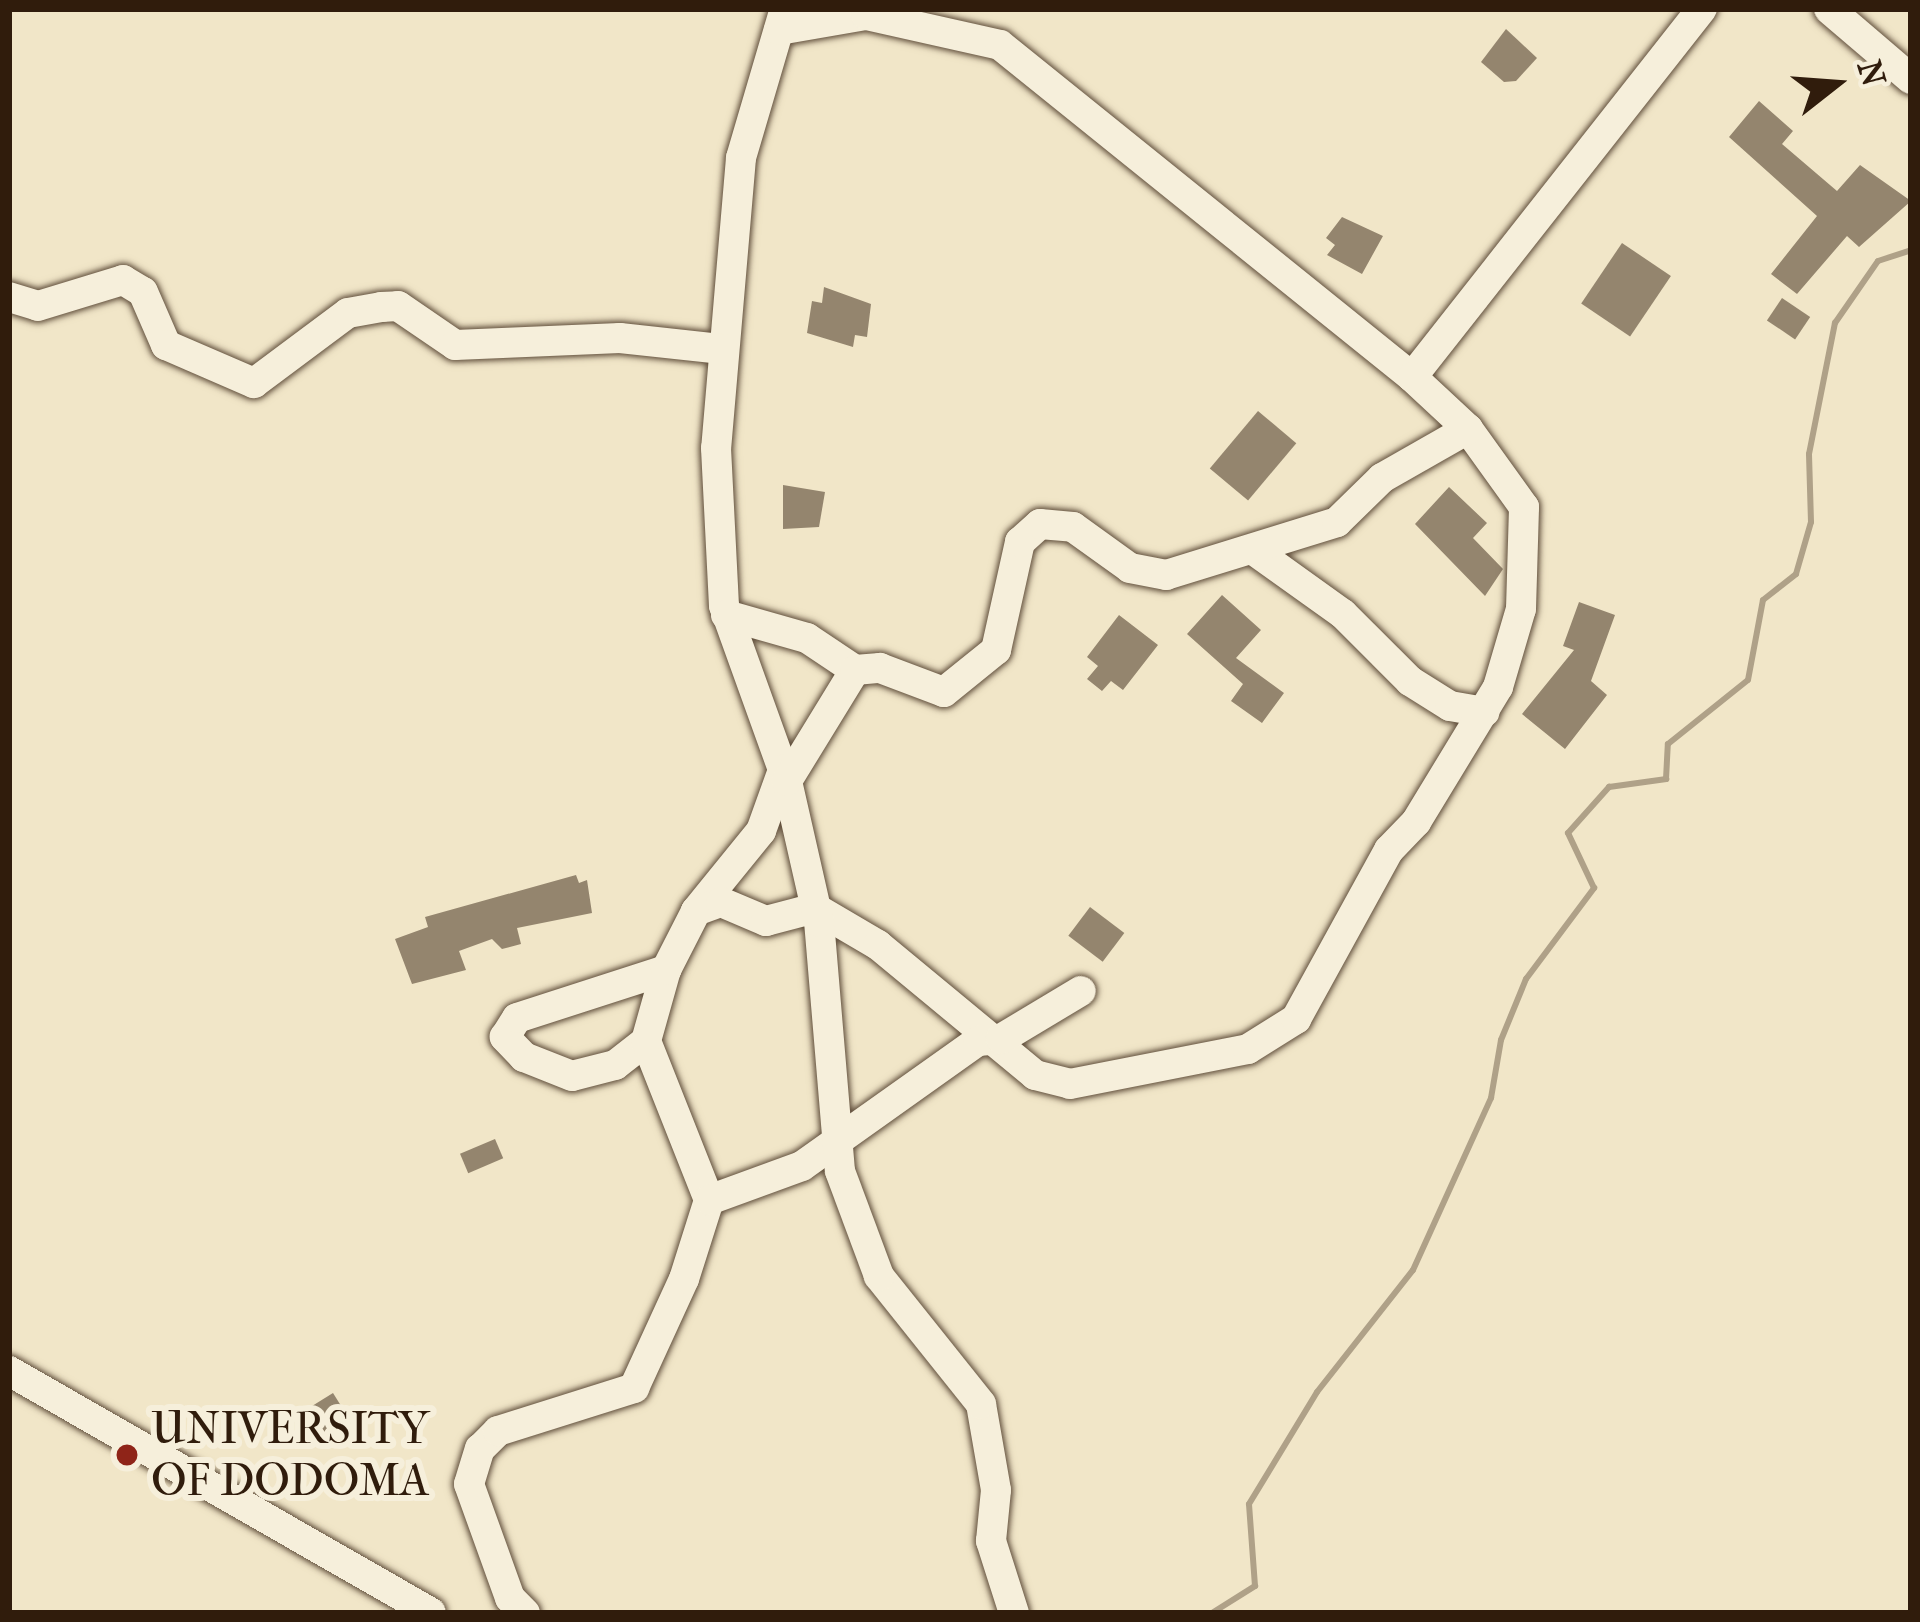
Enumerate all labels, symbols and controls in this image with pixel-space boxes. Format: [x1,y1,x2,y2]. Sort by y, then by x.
north arrow [1776,24,1896,144]
text: N [1849,56,1893,91]
place label: UNIVERSITY OF DODOMA [151,1402,429,1508]
marker: UNIVERSITY OF DODOMA [114,1442,140,1468]

